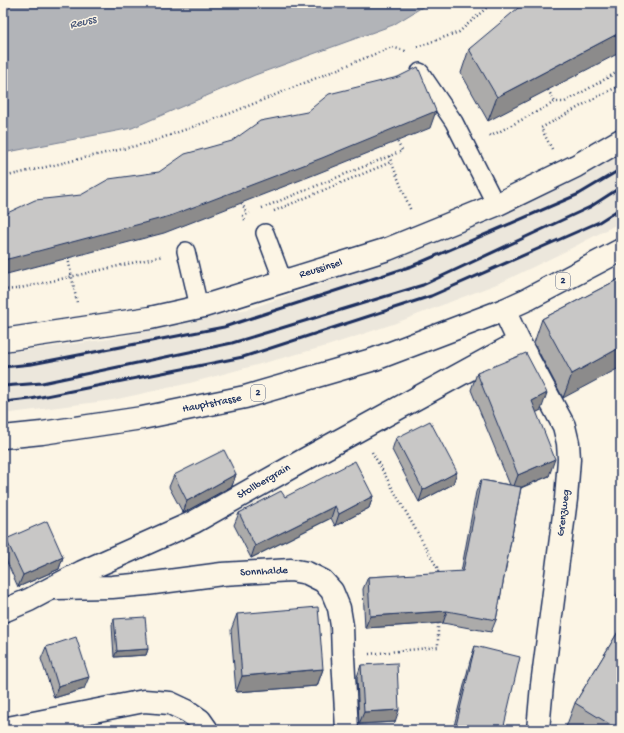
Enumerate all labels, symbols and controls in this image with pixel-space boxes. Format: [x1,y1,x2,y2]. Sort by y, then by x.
water label: Reuss [68,13,99,33]
street label: Reussinsel [298,257,345,281]
road number: 2 [556,273,570,289]
road number: 2 [251,385,265,401]
street label: Hauptstrasse [182,392,243,416]
street label: Stollbergrain [235,462,293,502]
street label: Grenzweg [555,489,573,537]
street label: Sonnhalde [240,565,289,579]

